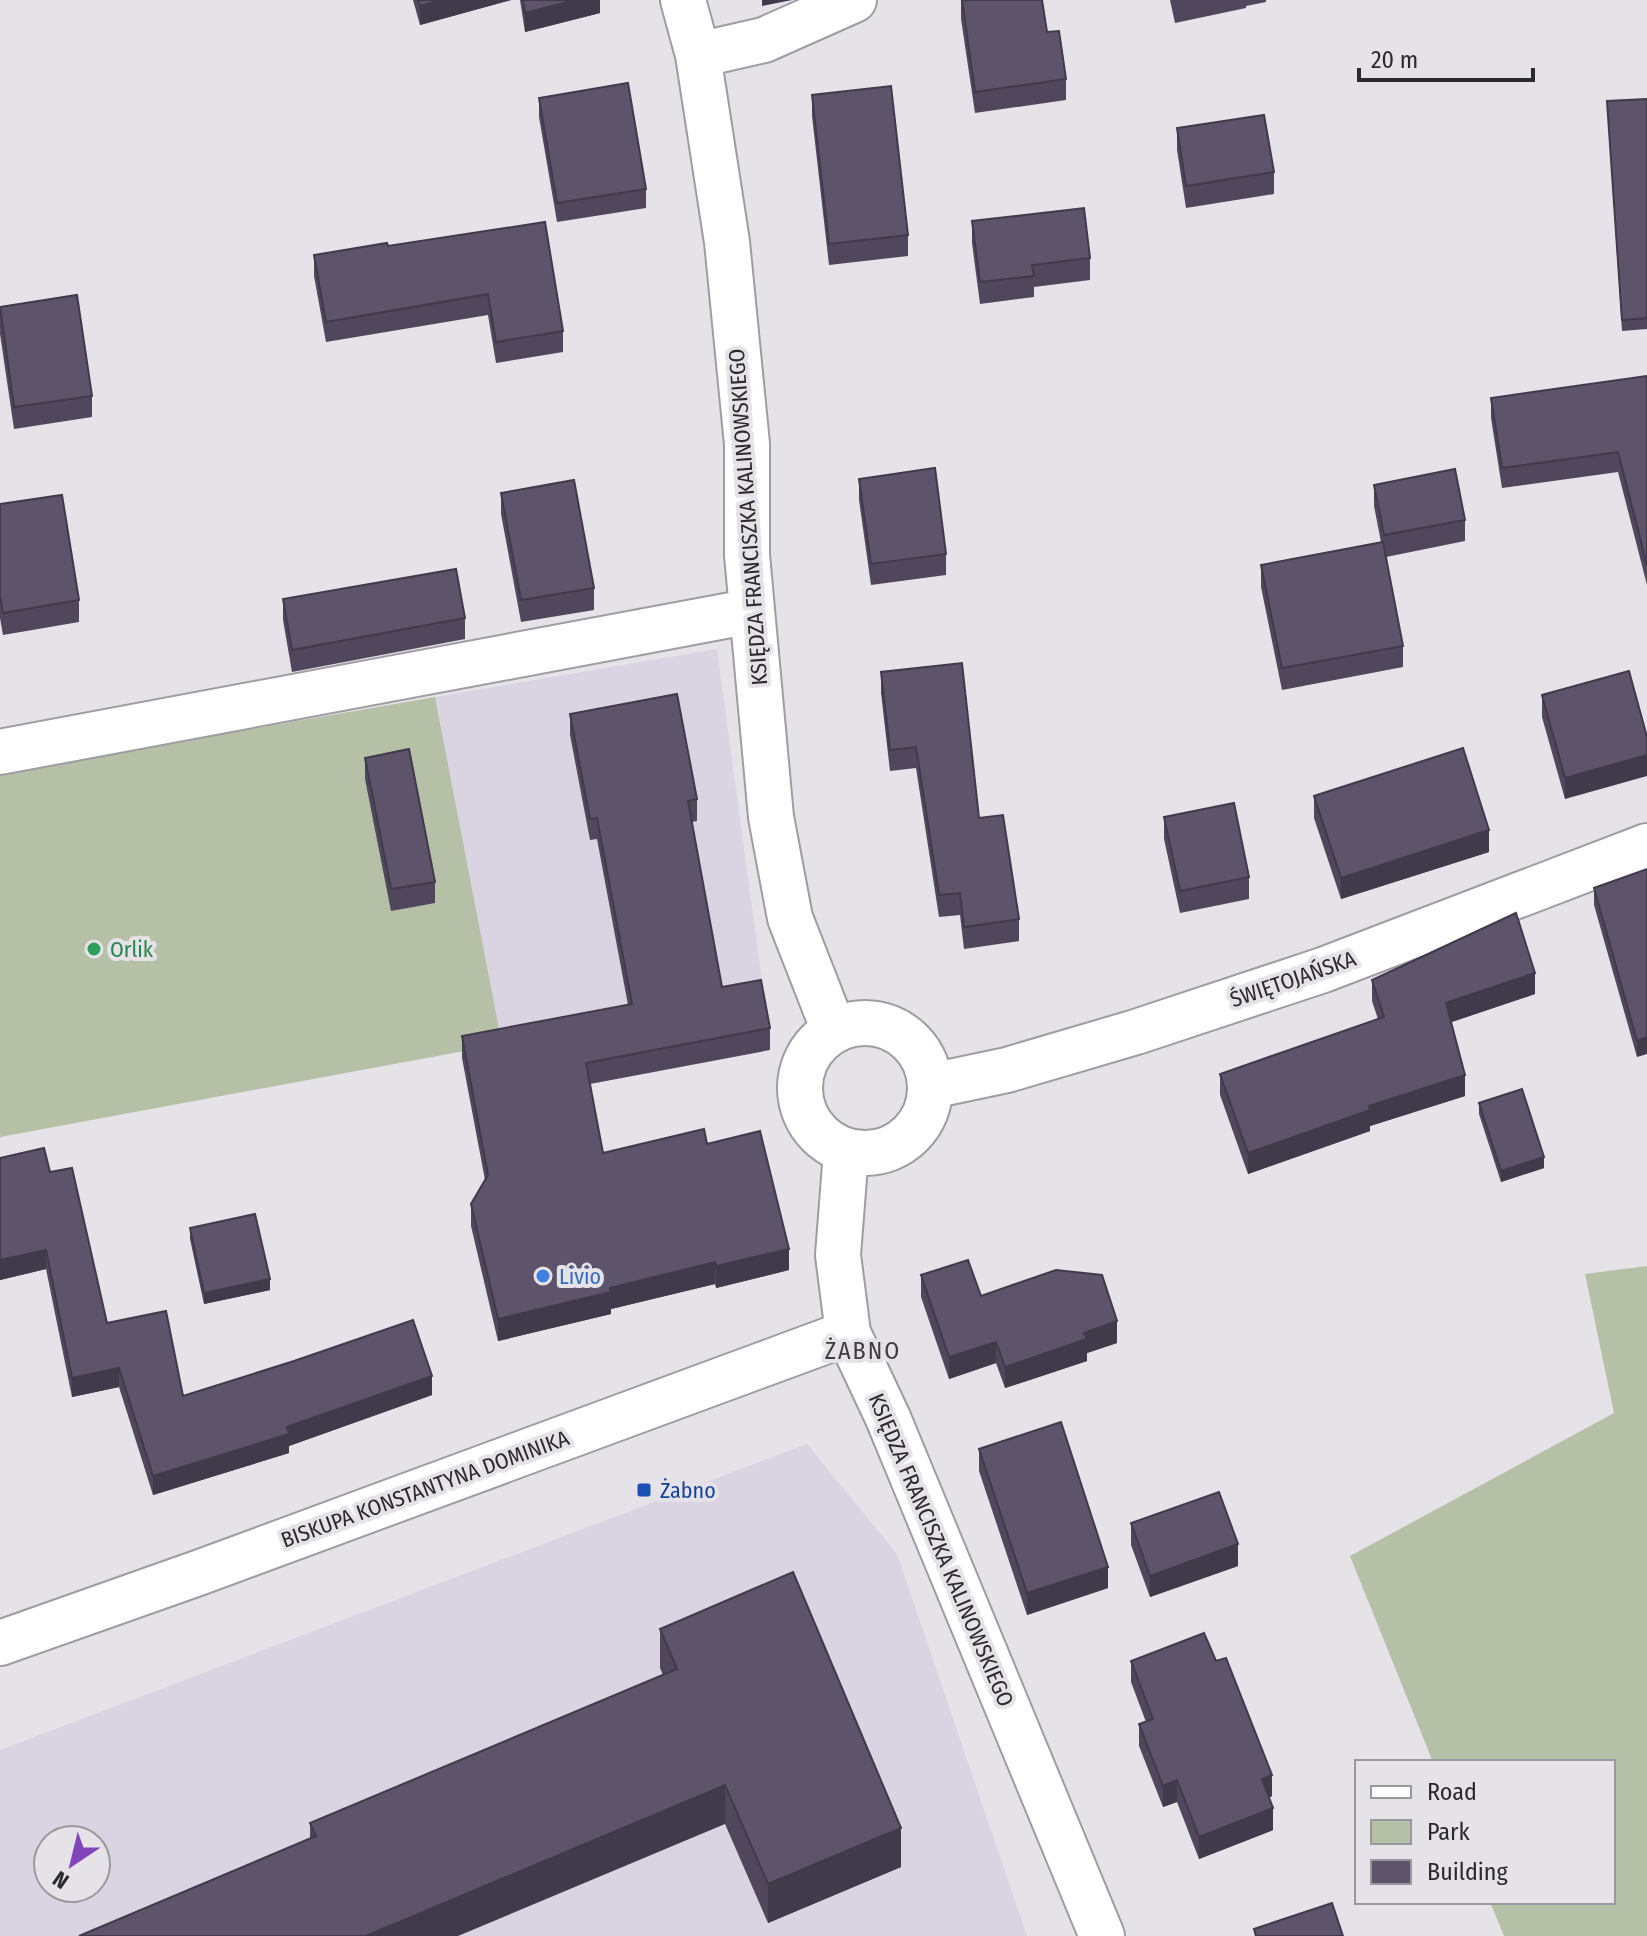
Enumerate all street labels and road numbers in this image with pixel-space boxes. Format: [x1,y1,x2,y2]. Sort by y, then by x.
street label: KSIĘDZA FRANCISZKA KALINOWSKIEGO [723,348,773,686]
street label: ŚWIĘTOJAŃSKA [1227,945,1360,1013]
street label: KSIĘDZA FRANCISZKA KALINOWSKIEGO [863,1389,1019,1711]
street label: BISKUPA KONSTANTYNA DOMINIKA [277,1424,573,1554]

